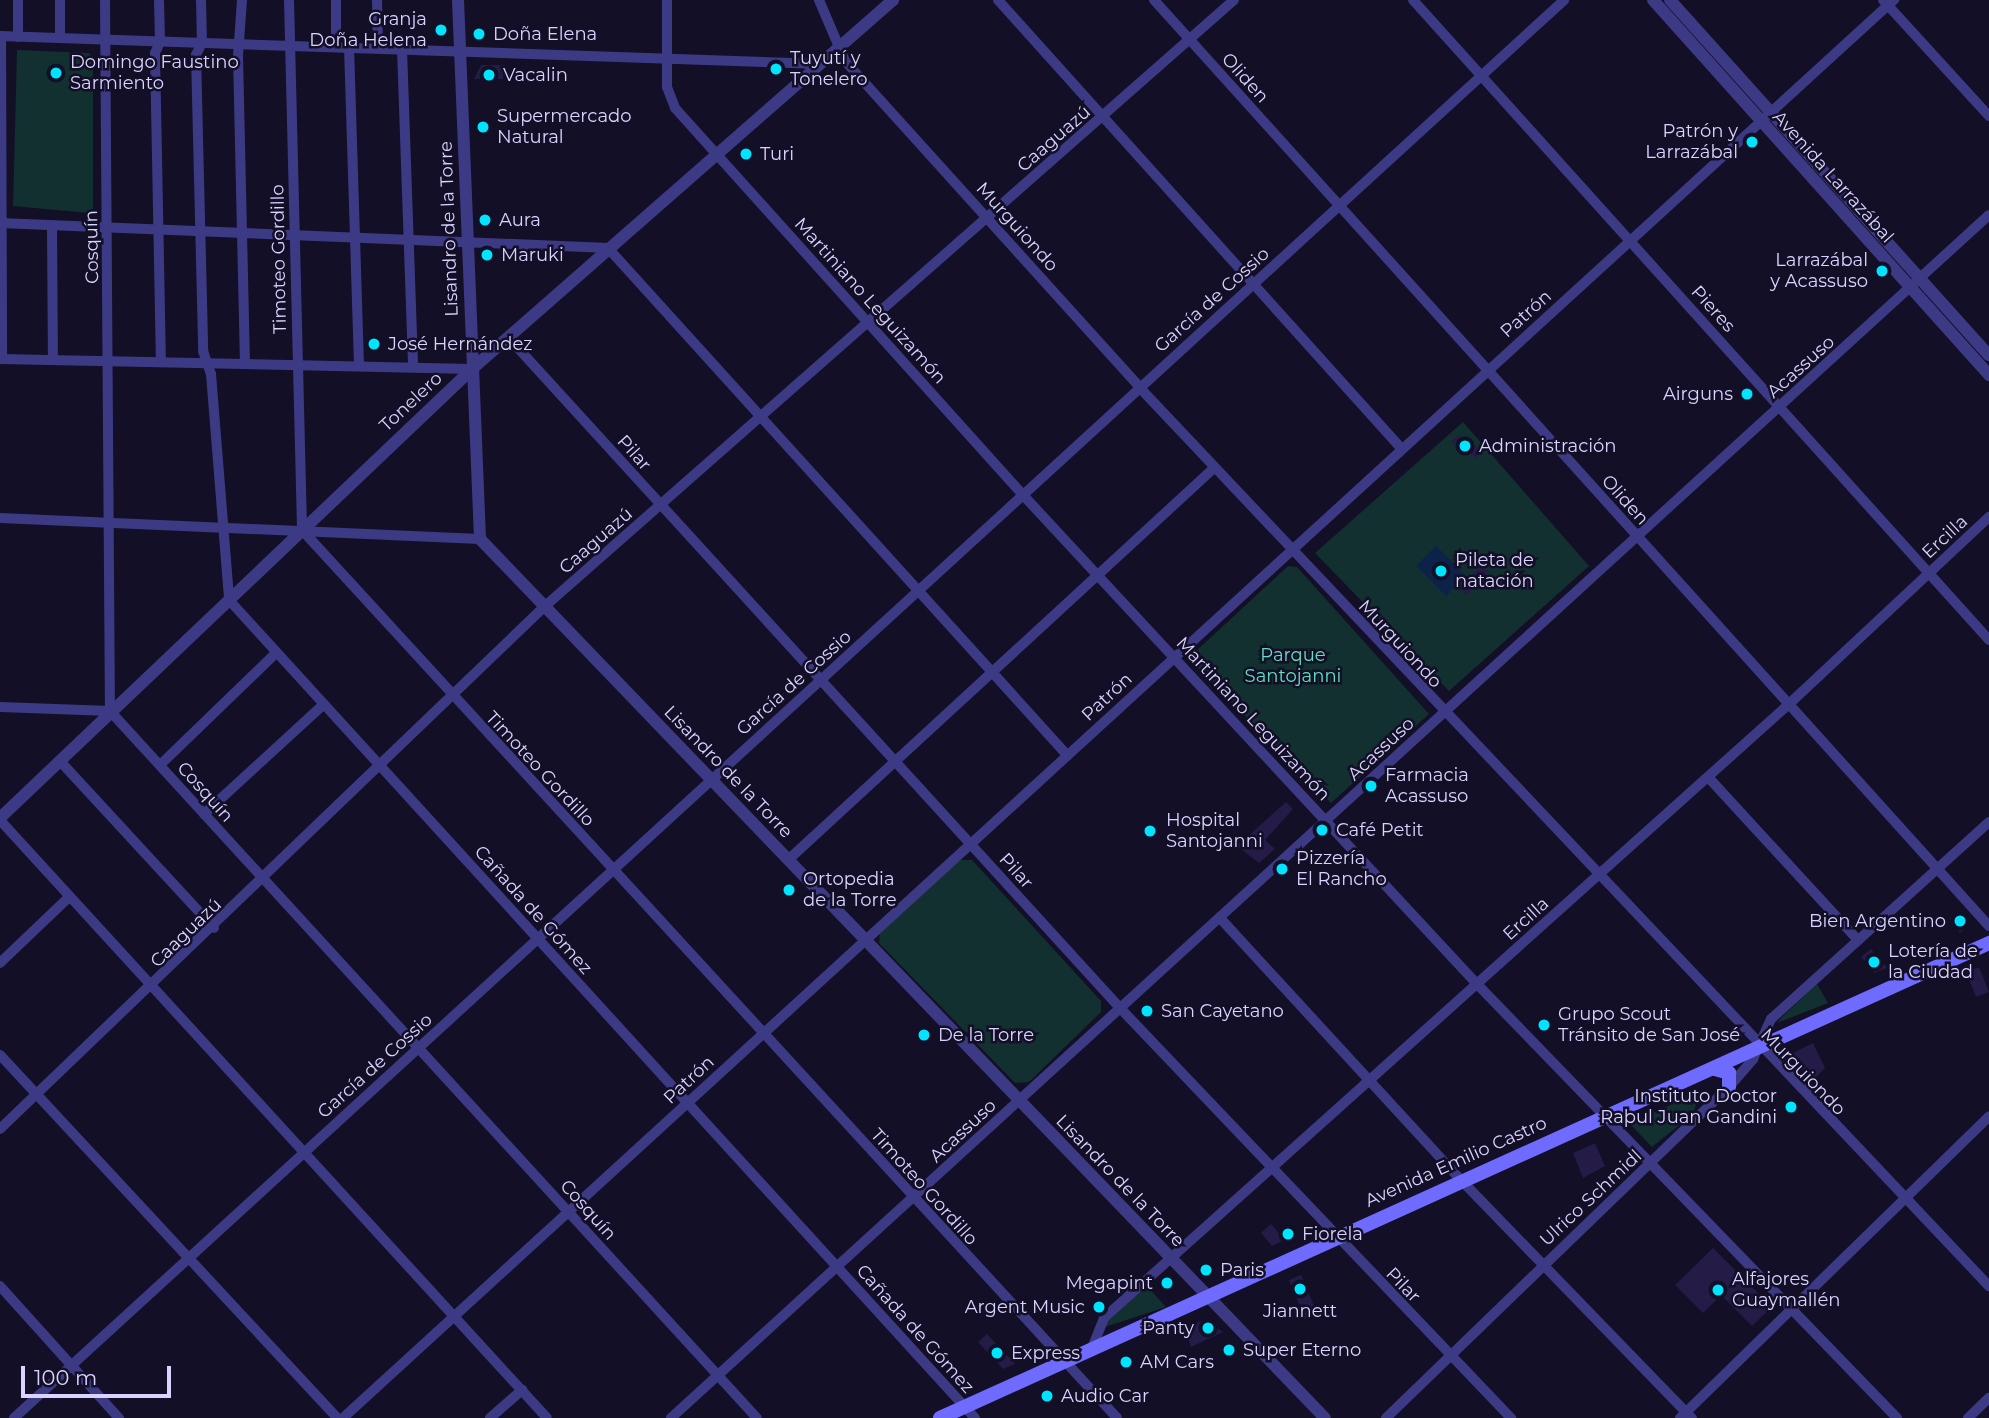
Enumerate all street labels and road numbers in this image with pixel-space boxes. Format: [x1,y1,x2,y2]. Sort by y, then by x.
street label: Oliden [1217,48,1273,108]
street label: Caaguazú [1013,101,1095,177]
street label: Avenida Larrazábal [1768,107,1898,247]
street label: Lisandro de la Torre [435,141,463,317]
street label: Murguiondo [971,178,1063,276]
street label: Timoteo Gordillo [267,184,291,334]
street label: Cosquín [81,210,103,284]
street label: Martiniano Leguizamón [790,213,950,389]
street label: García de Cossio [1150,243,1274,357]
street label: Pieres [1686,281,1740,337]
street label: Patrón [1496,286,1556,342]
street label: Acassuso [1763,331,1839,403]
street label: Tonelero [375,368,447,436]
street label: Pilar [612,431,656,475]
street label: Oliden [1597,470,1653,530]
street label: Caaguazú [555,503,637,579]
street label: Ercilla [1918,511,1972,563]
street label: Murguiondo [1354,596,1446,692]
street label: García de Cossio [732,626,856,740]
street label: Martiniano Leguizamón [1171,633,1335,805]
street label: Patrón [1077,668,1137,726]
street label: Lisandro de la Torre [659,701,797,843]
street label: Timoteo Gordillo [481,707,599,831]
street label: Acassuso [1343,713,1419,785]
street label: Cosquín [172,757,238,827]
street label: Cañada de Gómez [470,841,596,979]
street label: Pilar [994,849,1038,893]
street label: Ercilla [1499,893,1553,945]
street label: Caaguazú [146,894,226,972]
street label: García de Cossio [313,1009,437,1123]
street label: Murguiondo [1756,1024,1850,1120]
street label: Patrón [659,1051,719,1109]
street label: Acassuso [925,1095,1001,1167]
street label: Lisandro de la Torre [1051,1110,1189,1252]
street label: Avenida Emilio Castro [1362,1112,1550,1212]
street label: Timoteo Gordillo [866,1124,982,1250]
street label: Ulrico Schmidl [1536,1145,1646,1251]
street label: Cosquín [555,1175,621,1245]
street label: Cañada de Gómez [852,1260,978,1398]
street label: Pilar [1381,1263,1425,1307]

